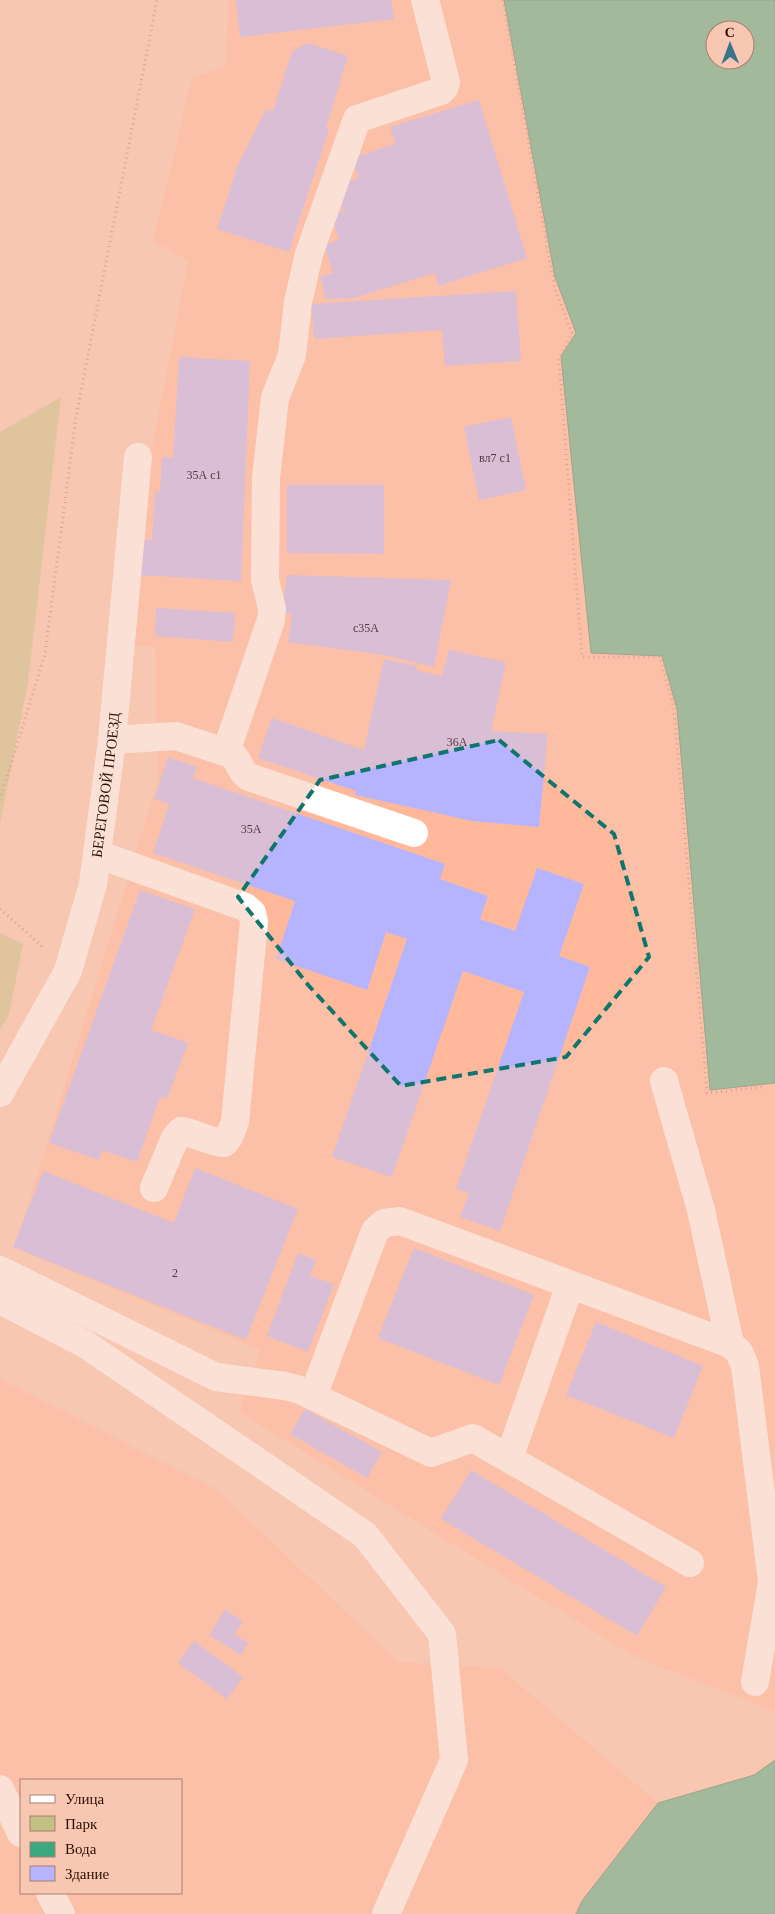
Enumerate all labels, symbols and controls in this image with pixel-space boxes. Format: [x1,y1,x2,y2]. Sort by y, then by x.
north arrow [705,20,755,70]
text: С [725,25,735,40]
house number: вл7 с1 [479,451,511,465]
house number: 35А с1 [187,468,222,482]
house number: с35А [353,621,379,635]
street label: БЕРЕГОВОЙ ПРОЕЗД [89,712,123,859]
house number: 36А [447,735,468,749]
house number: 35А [241,822,262,836]
house number: 2 [172,1266,178,1280]
legend [20,1779,182,1894]
text: Улица [65,1791,104,1807]
text: Парк [65,1816,98,1832]
text: Вода [65,1841,97,1857]
text: Здание [65,1866,109,1882]

